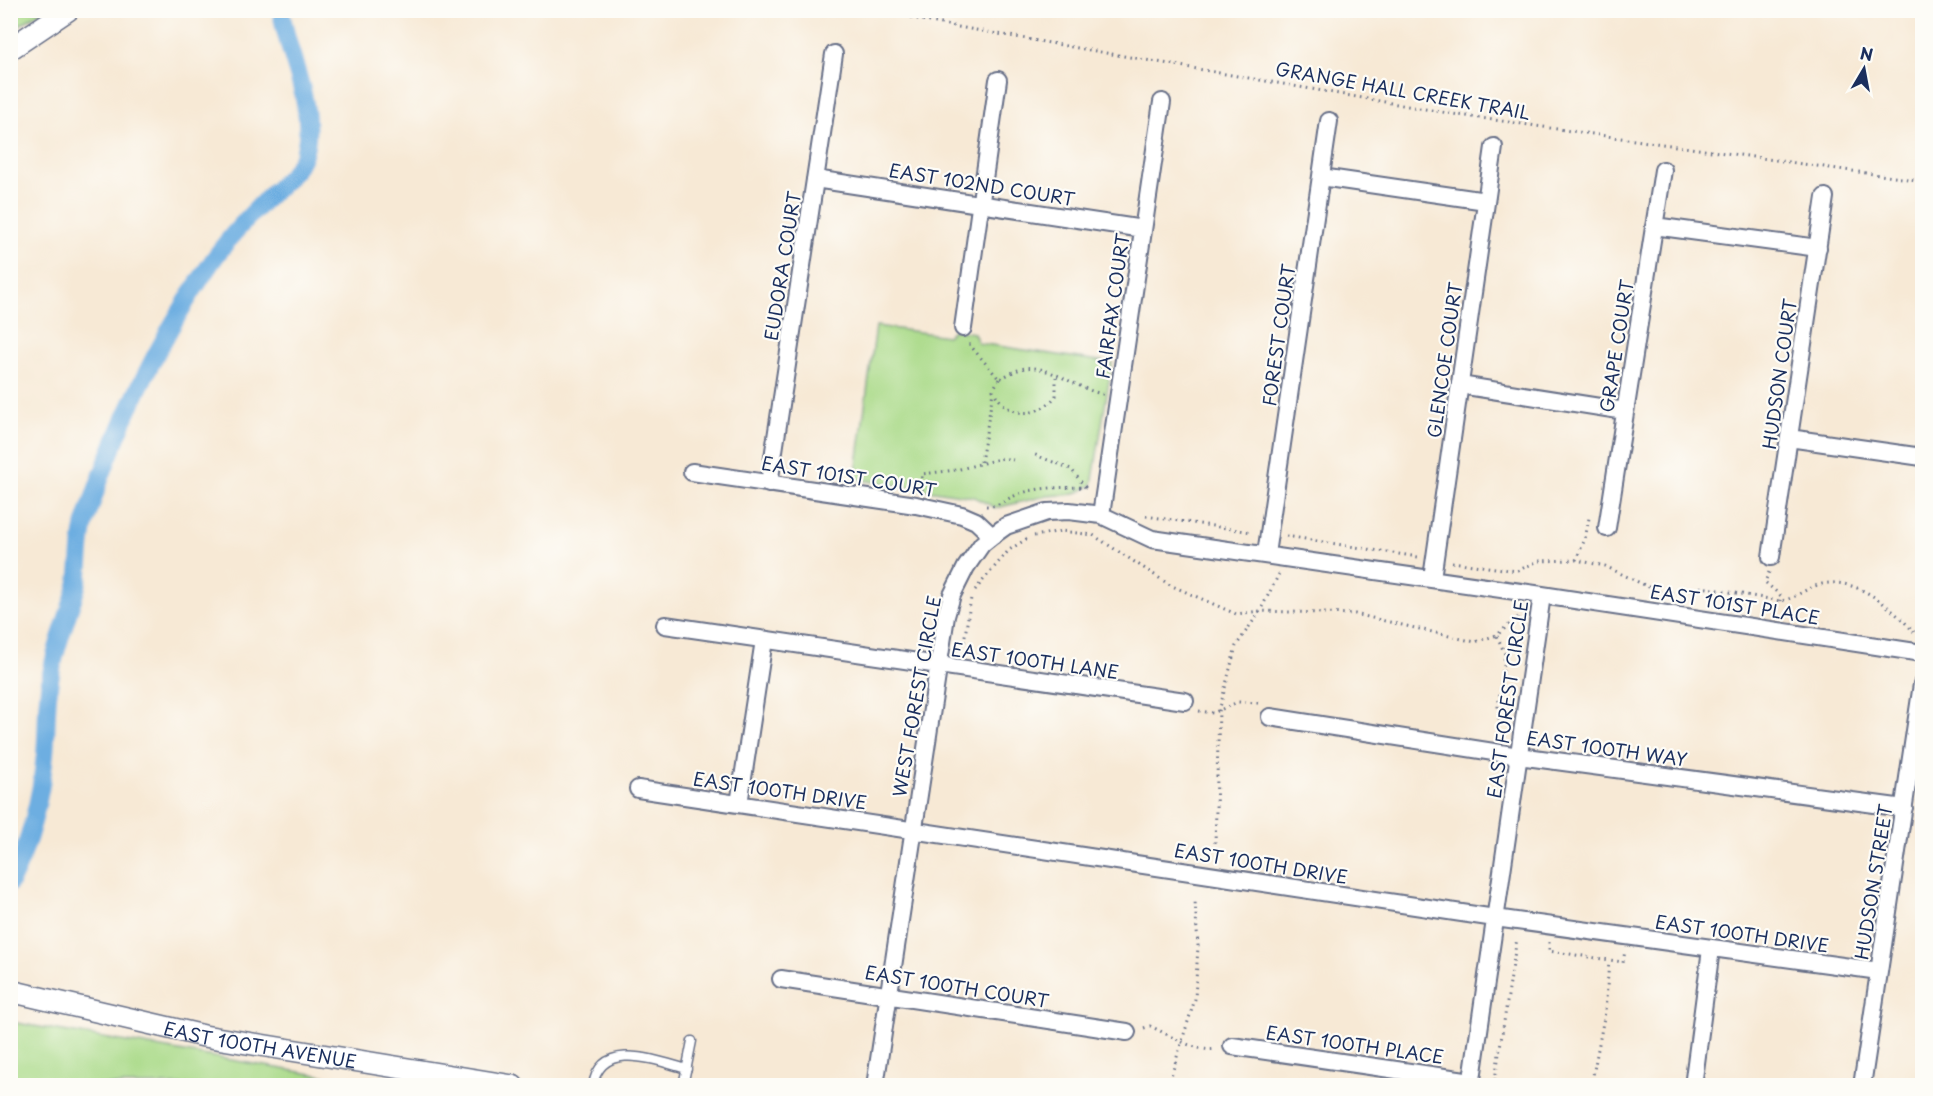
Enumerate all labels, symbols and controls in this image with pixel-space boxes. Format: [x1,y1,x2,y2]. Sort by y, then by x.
north arrow [1834,39,1894,99]
text: N [1858,40,1875,66]
street label: GRANGE HALL CREEK TRAIL [1274,54,1532,126]
street label: EAST 102ND COURT [887,156,1078,212]
street label: EUDORA COURT [757,189,807,343]
street label: FAIRFAX COURT [1088,231,1136,381]
street label: FOREST COURT [1255,261,1301,408]
street label: GRAPE COURT [1592,277,1640,414]
street label: GLENCOE COURT [1420,280,1468,440]
street label: HUDSON COURT [1755,296,1803,451]
street label: EAST 101ST COURT [760,449,939,503]
street label: EAST 101ST PLACE [1648,577,1822,631]
street label: WEST FOREST CIRCLE [885,593,947,799]
street label: EAST FOREST CIRCLE [1480,598,1534,800]
street label: EAST 100TH LANE [949,635,1121,685]
street label: EAST 100TH WAY [1525,723,1690,773]
street label: EAST 100TH DRIVE [691,764,869,816]
street label: HUDSON STREET [1847,802,1899,962]
street label: EAST 100TH DRIVE [1172,836,1350,890]
street label: EAST 100TH DRIVE [1653,907,1831,959]
street label: EAST 100TH COURT [863,958,1052,1014]
street label: EAST 100TH AVENUE [161,1014,359,1074]
street label: EAST 100TH PLACE [1264,1018,1446,1070]

